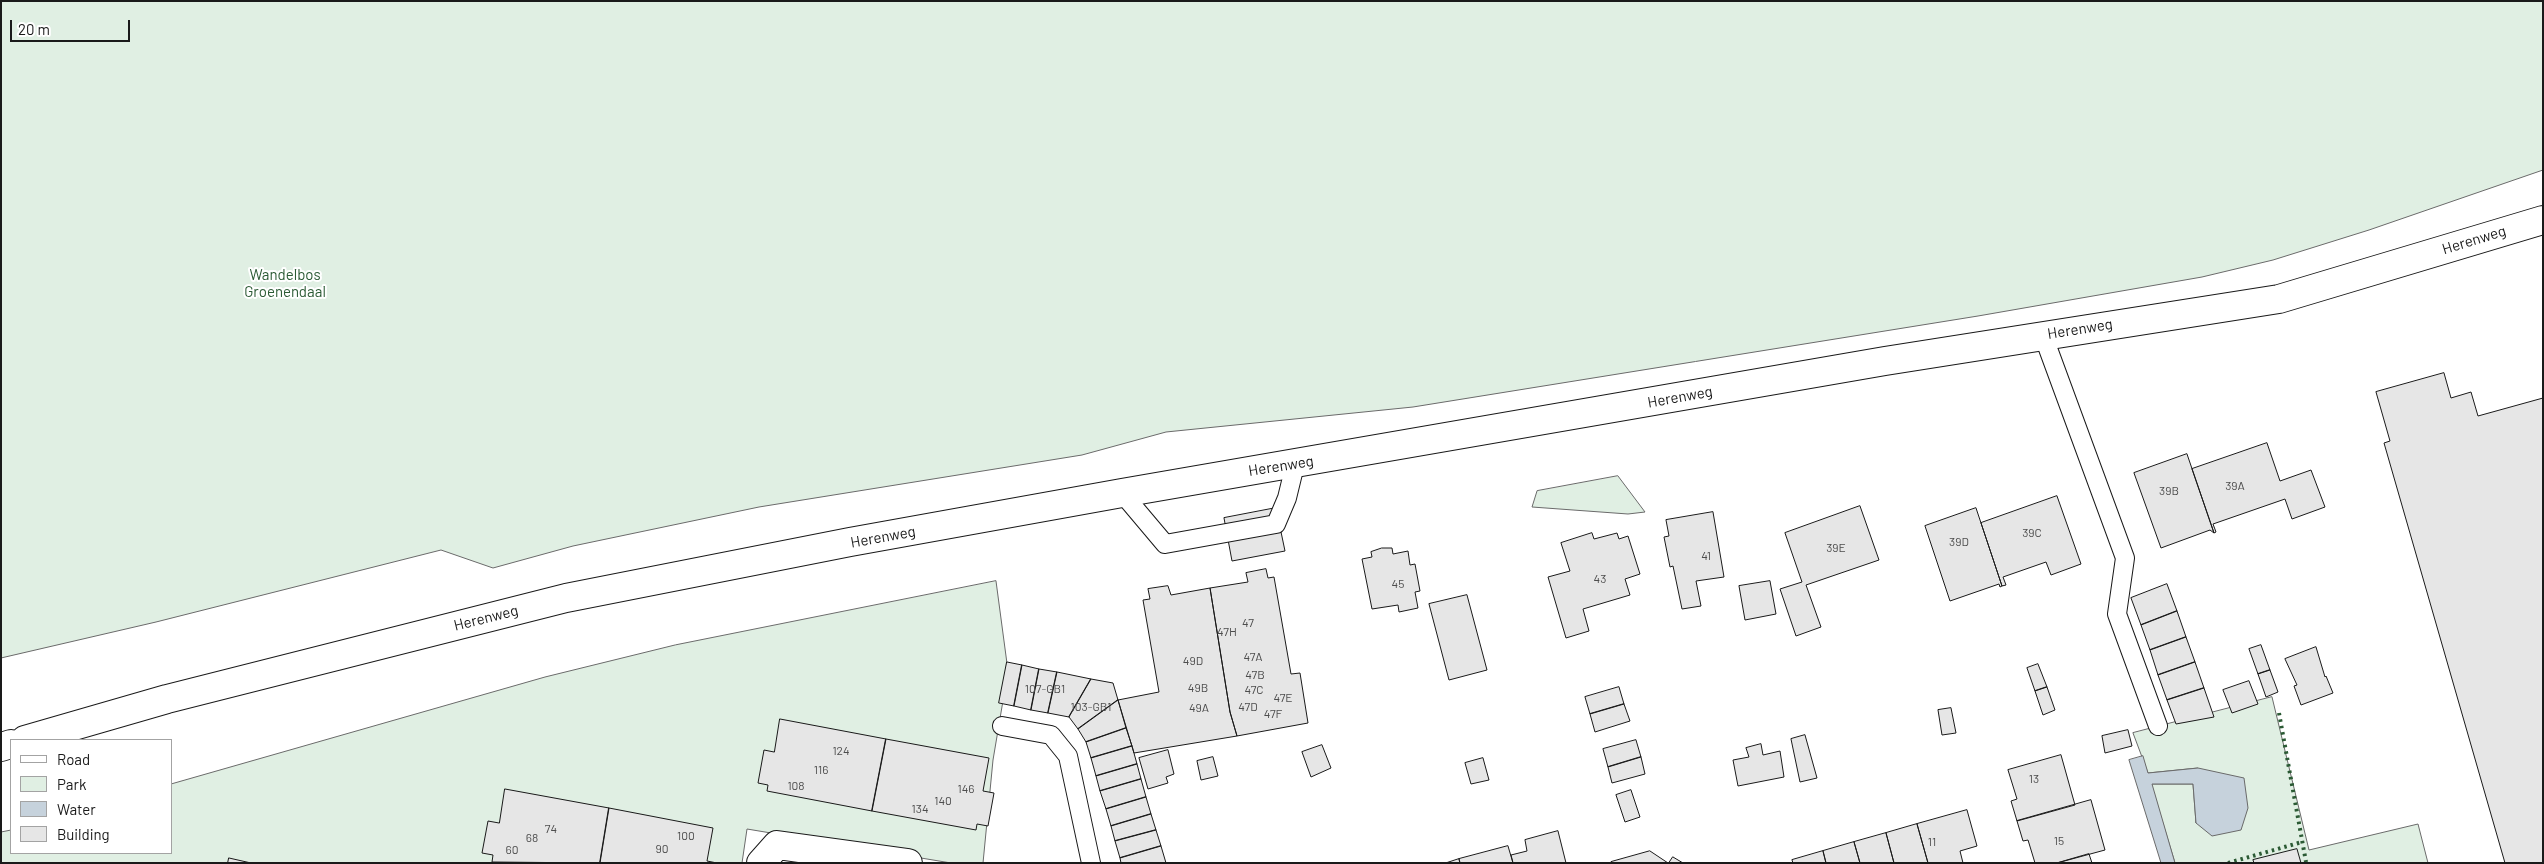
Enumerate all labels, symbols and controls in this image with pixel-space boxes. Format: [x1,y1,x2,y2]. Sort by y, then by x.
scale bar [12,10,132,42]
text: 20 m [18,20,50,38]
street label: Herenweg [2440,222,2508,258]
park label: Wandelbos Groenendaal [244,266,326,301]
street label: Herenweg [2046,315,2114,343]
street label: Herenweg [1646,382,1714,412]
street label: Herenweg [1247,452,1315,480]
house number: 39A [2225,479,2245,493]
house number: 39B [2159,484,2179,498]
street label: Herenweg [849,522,917,552]
house number: 39C [2022,526,2042,540]
house number: 39D [1949,535,1969,549]
house number: 39E [1826,541,1846,555]
house number: 41 [1701,549,1711,563]
house number: 43 [1594,572,1606,586]
house number: 45 [1392,577,1404,591]
street label: Herenweg [452,601,520,635]
house number: 47 [1242,616,1254,630]
house number: 47H [1217,625,1237,639]
house number: 47A [1243,650,1263,664]
house number: 49D [1183,654,1203,668]
house number: 47B [1245,668,1265,682]
house number: 49B [1188,681,1208,695]
house number: 107-GB1 [1025,682,1065,696]
house number: 47C [1244,683,1264,697]
house number: 47E [1273,691,1293,705]
house number: 103-GB1 [1071,700,1111,714]
house number: 47D [1238,700,1258,714]
house number: 49A [1189,701,1209,715]
house number: 47F [1264,707,1282,721]
legend [10,739,172,854]
house number: 124 [832,744,850,758]
text: Road [57,750,90,768]
house number: 116 [814,763,828,777]
house number: 13 [2029,772,2039,786]
text: Park [57,775,86,793]
house number: 108 [787,779,805,793]
house number: 146 [958,782,974,796]
house number: 140 [934,794,952,808]
text: Water [57,800,96,818]
house number: 134 [912,802,928,816]
house number: 74 [545,822,557,836]
text: Building [57,825,110,843]
house number: 100 [677,829,695,843]
house number: 68 [526,831,538,845]
house number: 15 [2054,834,2064,848]
house number: 11 [1928,835,1936,849]
house number: 90 [655,842,669,856]
house number: 60 [506,843,518,857]

